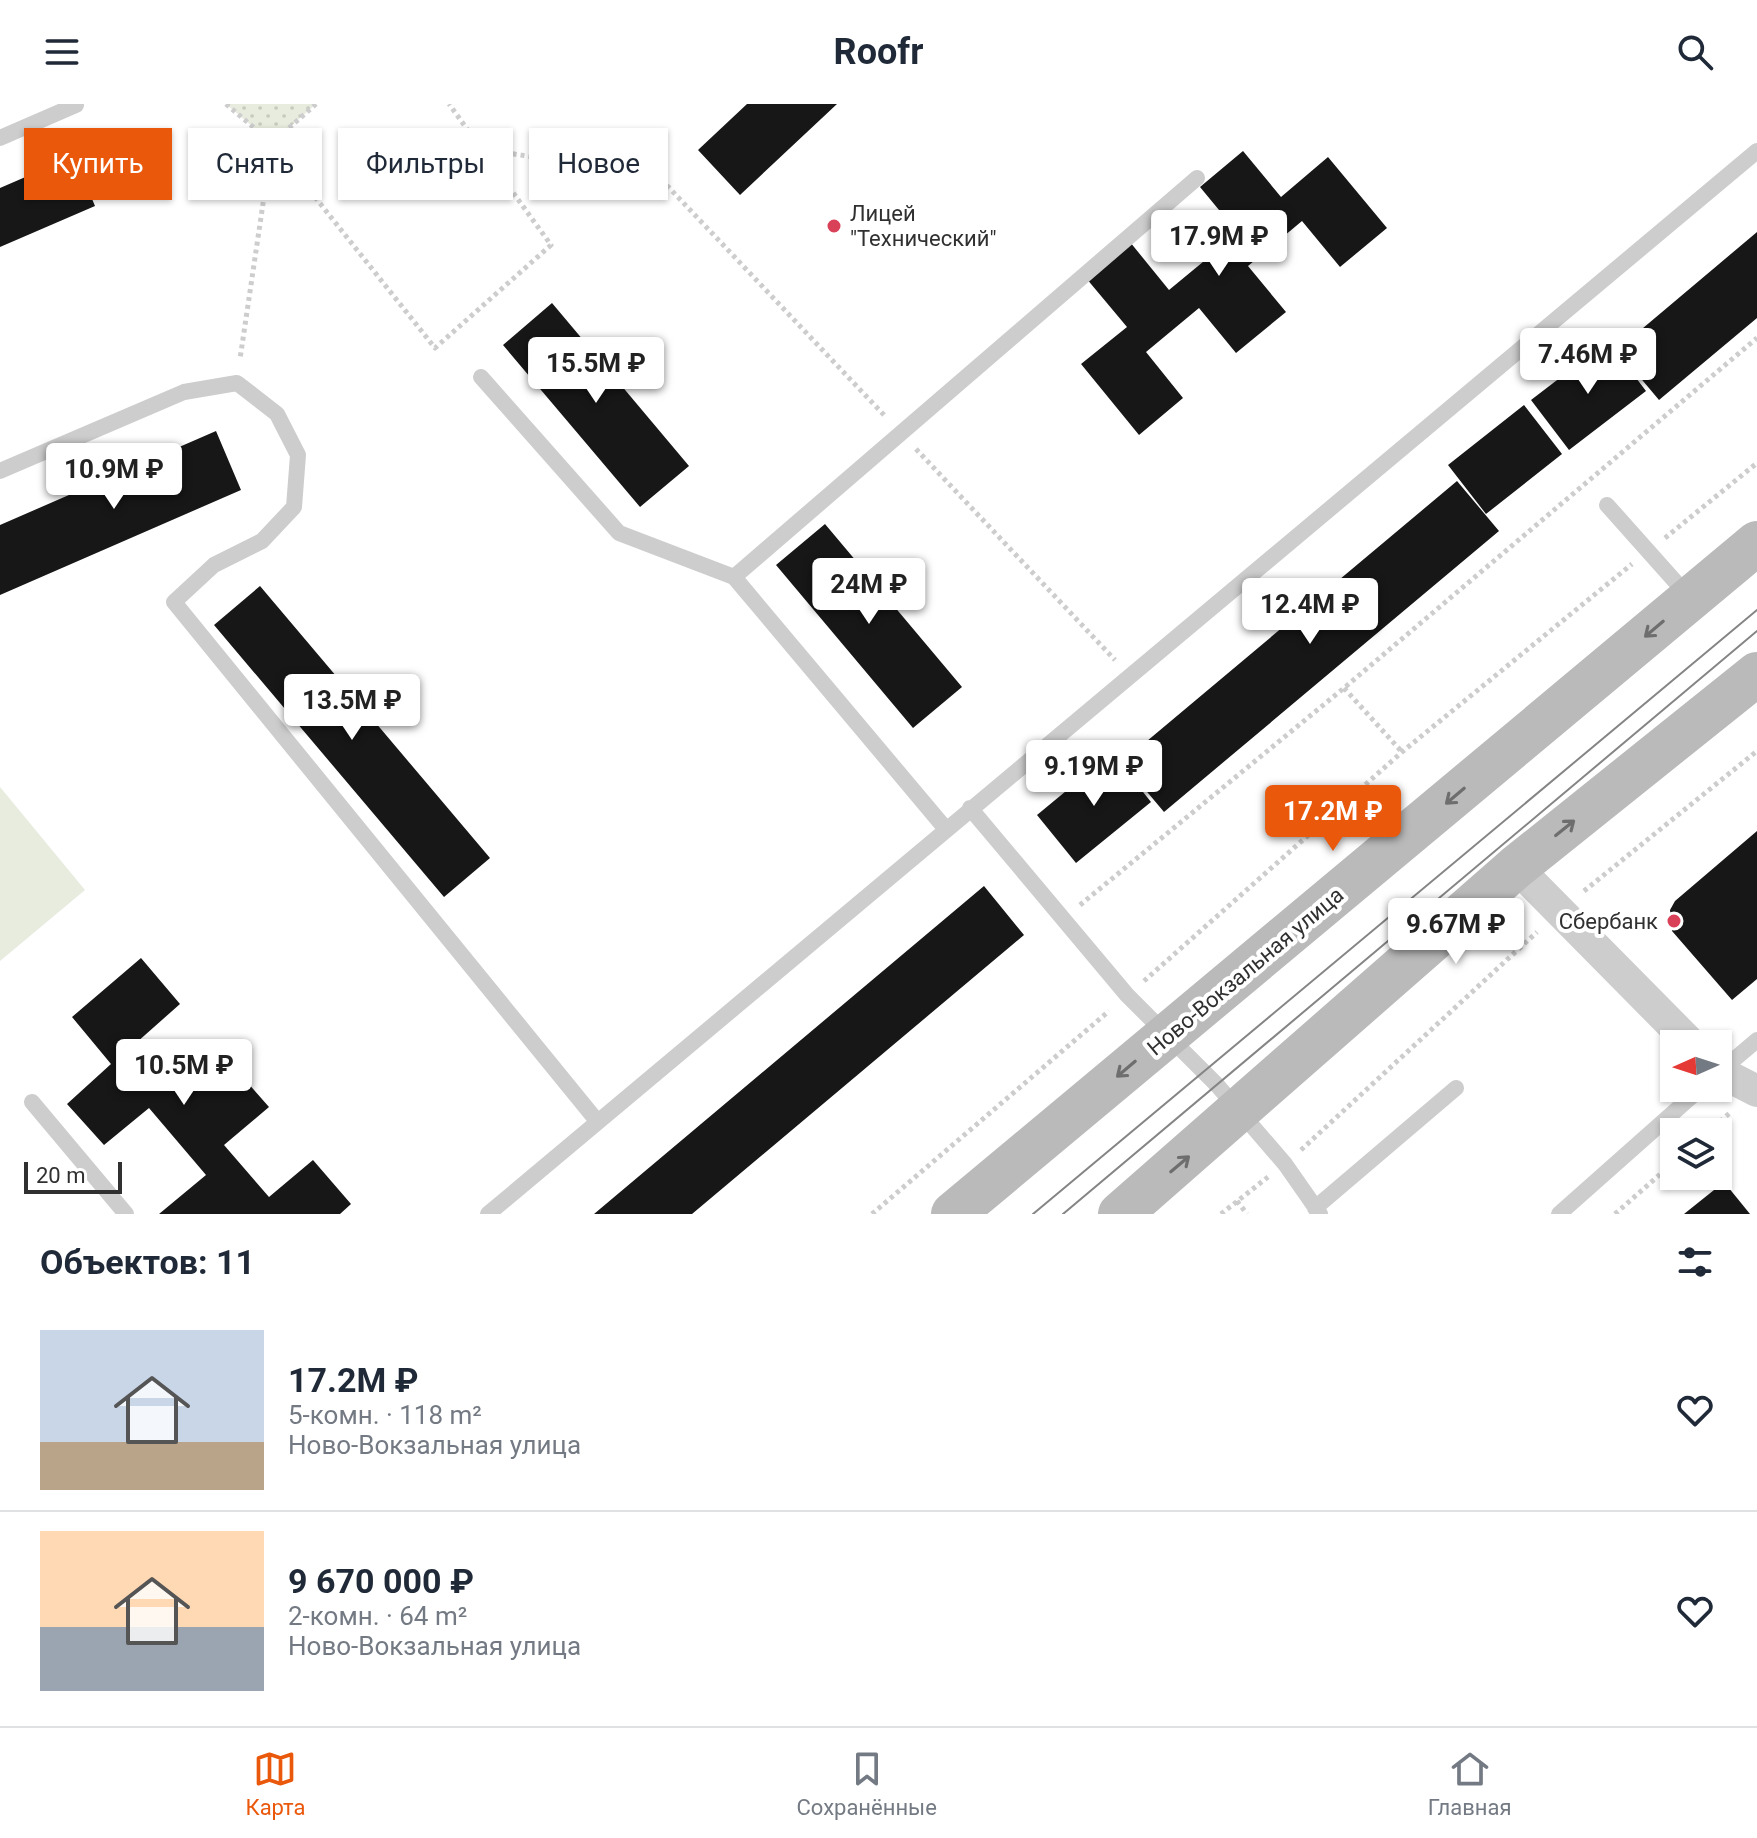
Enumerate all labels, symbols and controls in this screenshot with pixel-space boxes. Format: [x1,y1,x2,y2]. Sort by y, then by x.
icon: menu [40,30,84,74]
icon: search [1673,30,1717,74]
text: Roofr [834,31,923,73]
chip: Купить [24,128,172,200]
chip: Снять [188,128,322,200]
chip: Фильтры [338,128,513,200]
chip: Новое [529,128,668,200]
place label: Лицей "Технический" [850,201,997,251]
pin: 17.9M ₽ [1145,210,1293,278]
marker: Лицей "Технический" [825,217,843,235]
text: 17.9M ₽ [1169,221,1269,251]
pin: 7.46M ₽ [1514,328,1662,396]
pin: 15.5M ₽ [522,337,670,405]
text: 7.46M ₽ [1538,339,1638,369]
text: 15.5M ₽ [546,348,646,378]
pin: 10.9M ₽ [40,443,188,511]
text: 10.9M ₽ [64,454,164,484]
pin: 24M ₽ [813,558,925,626]
text: 24M ₽ [830,569,908,599]
pin: 12.4M ₽ [1236,578,1384,646]
text: 12.4M ₽ [1260,589,1360,619]
one-way arrow [1645,620,1665,638]
pin: 13.5M ₽ [278,674,426,742]
text: 13.5M ₽ [302,685,402,715]
pin: 9.19M ₽ [1020,740,1168,808]
text: 9.19M ₽ [1044,751,1144,781]
pin: 17.2M ₽ [1259,785,1407,853]
one-way arrow [1445,787,1465,805]
text: 17.2M ₽ [1283,796,1383,826]
one-way arrow [1554,819,1575,836]
street label: Ново-Вокзальная улица [1142,882,1348,1061]
pin: 9.67M ₽ [1382,898,1530,966]
text: 9.67M ₽ [1406,909,1506,939]
place label: Сбербанк [1559,909,1658,934]
marker: Сбербанк [1665,912,1683,930]
north arrow [1660,1030,1732,1102]
map controls [1660,1030,1732,1190]
pin: 10.5M ₽ [110,1039,258,1107]
text: 10.5M ₽ [134,1050,234,1080]
one-way arrow [1116,1060,1136,1078]
button: layers [1660,1118,1732,1190]
one-way arrow [1169,1155,1189,1173]
scale bar [24,1158,122,1194]
text: 20 m [36,1163,85,1188]
icon: filters [1673,1240,1717,1284]
text: Объектов: 11 [40,1242,255,1282]
text: 17.2M ₽ [288,1360,419,1400]
icon: home [104,1362,200,1458]
icon: heart [1673,1388,1717,1432]
text: 5-комн. · 118 m² [288,1400,482,1430]
text: Ново-Вокзальная улица [288,1430,581,1460]
text: 9 670 000 ₽ [288,1561,474,1601]
icon: home [104,1563,200,1659]
icon: heart [1673,1589,1717,1633]
text: 2-комн. · 64 m² [288,1601,467,1631]
text: Ново-Вокзальная улица [288,1631,581,1661]
tab: Карта [246,1747,305,1820]
tab: Сохранённые [796,1747,937,1820]
tab: Главная [1428,1747,1511,1820]

